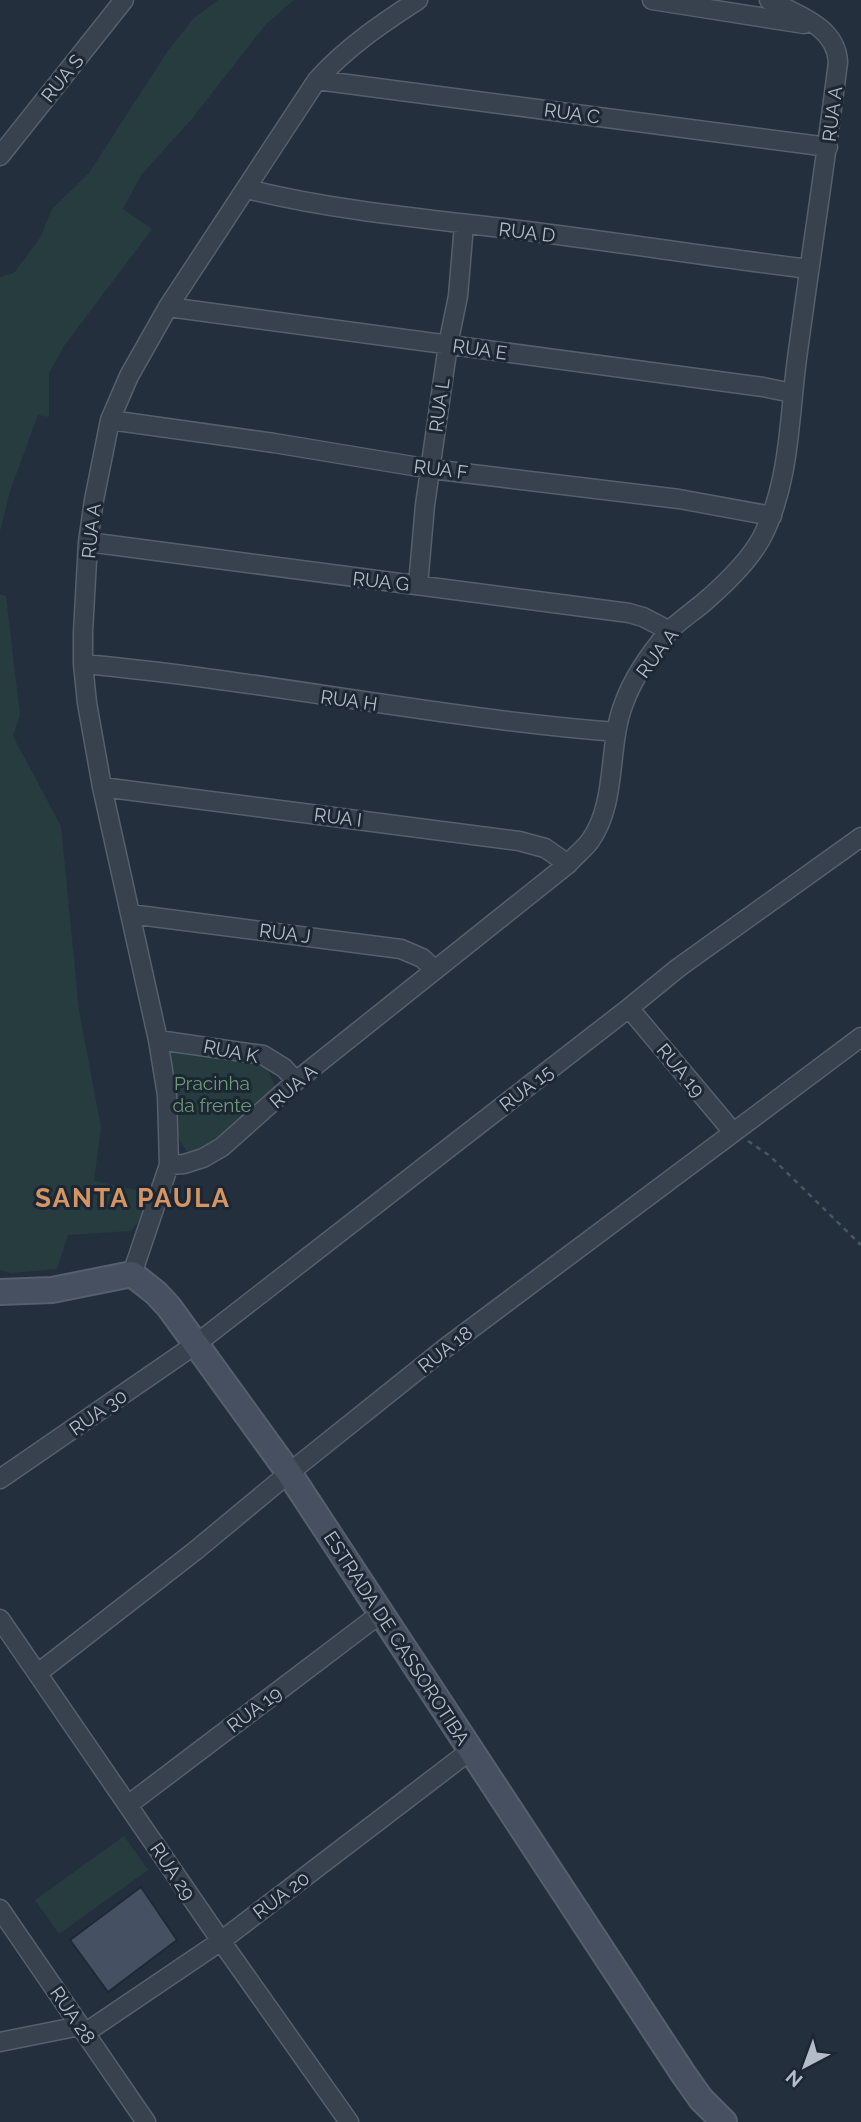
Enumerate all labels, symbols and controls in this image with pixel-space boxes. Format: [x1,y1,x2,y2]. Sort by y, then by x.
street label: RUA S [36,50,88,106]
street label: RUA A [818,85,846,143]
street label: RUA C [543,98,601,128]
street label: RUA D [497,218,557,246]
street label: RUA E [451,334,509,364]
street label: RUA L [424,377,454,433]
street label: RUA F [413,455,469,483]
street label: RUA A [77,502,105,560]
street label: RUA G [352,567,410,595]
street label: RUA A [631,624,683,682]
street label: RUA H [319,685,379,715]
street label: RUA I [313,803,363,831]
street label: RUA J [258,919,312,947]
street label: RUA K [202,1035,261,1067]
street label: RUA 19 [652,1039,710,1101]
street label: RUA A [265,1059,321,1113]
street label: RUA 15 [495,1060,557,1116]
park label: Pracinha da frente [172,1072,252,1116]
district label: SANTA PAULA [35,1183,231,1213]
street label: RUA 18 [414,1321,476,1377]
street label: RUA 30 [65,1384,131,1440]
street label: ESTRADA DE CASSOROTIBA [320,1527,475,1749]
street label: RUA 19 [222,1681,286,1737]
street label: RUA 29 [146,1838,200,1904]
street label: RUA 20 [248,1867,314,1923]
street label: RUA 28 [46,1982,100,2048]
north arrow [770,2031,840,2101]
text: N [781,2066,807,2092]

